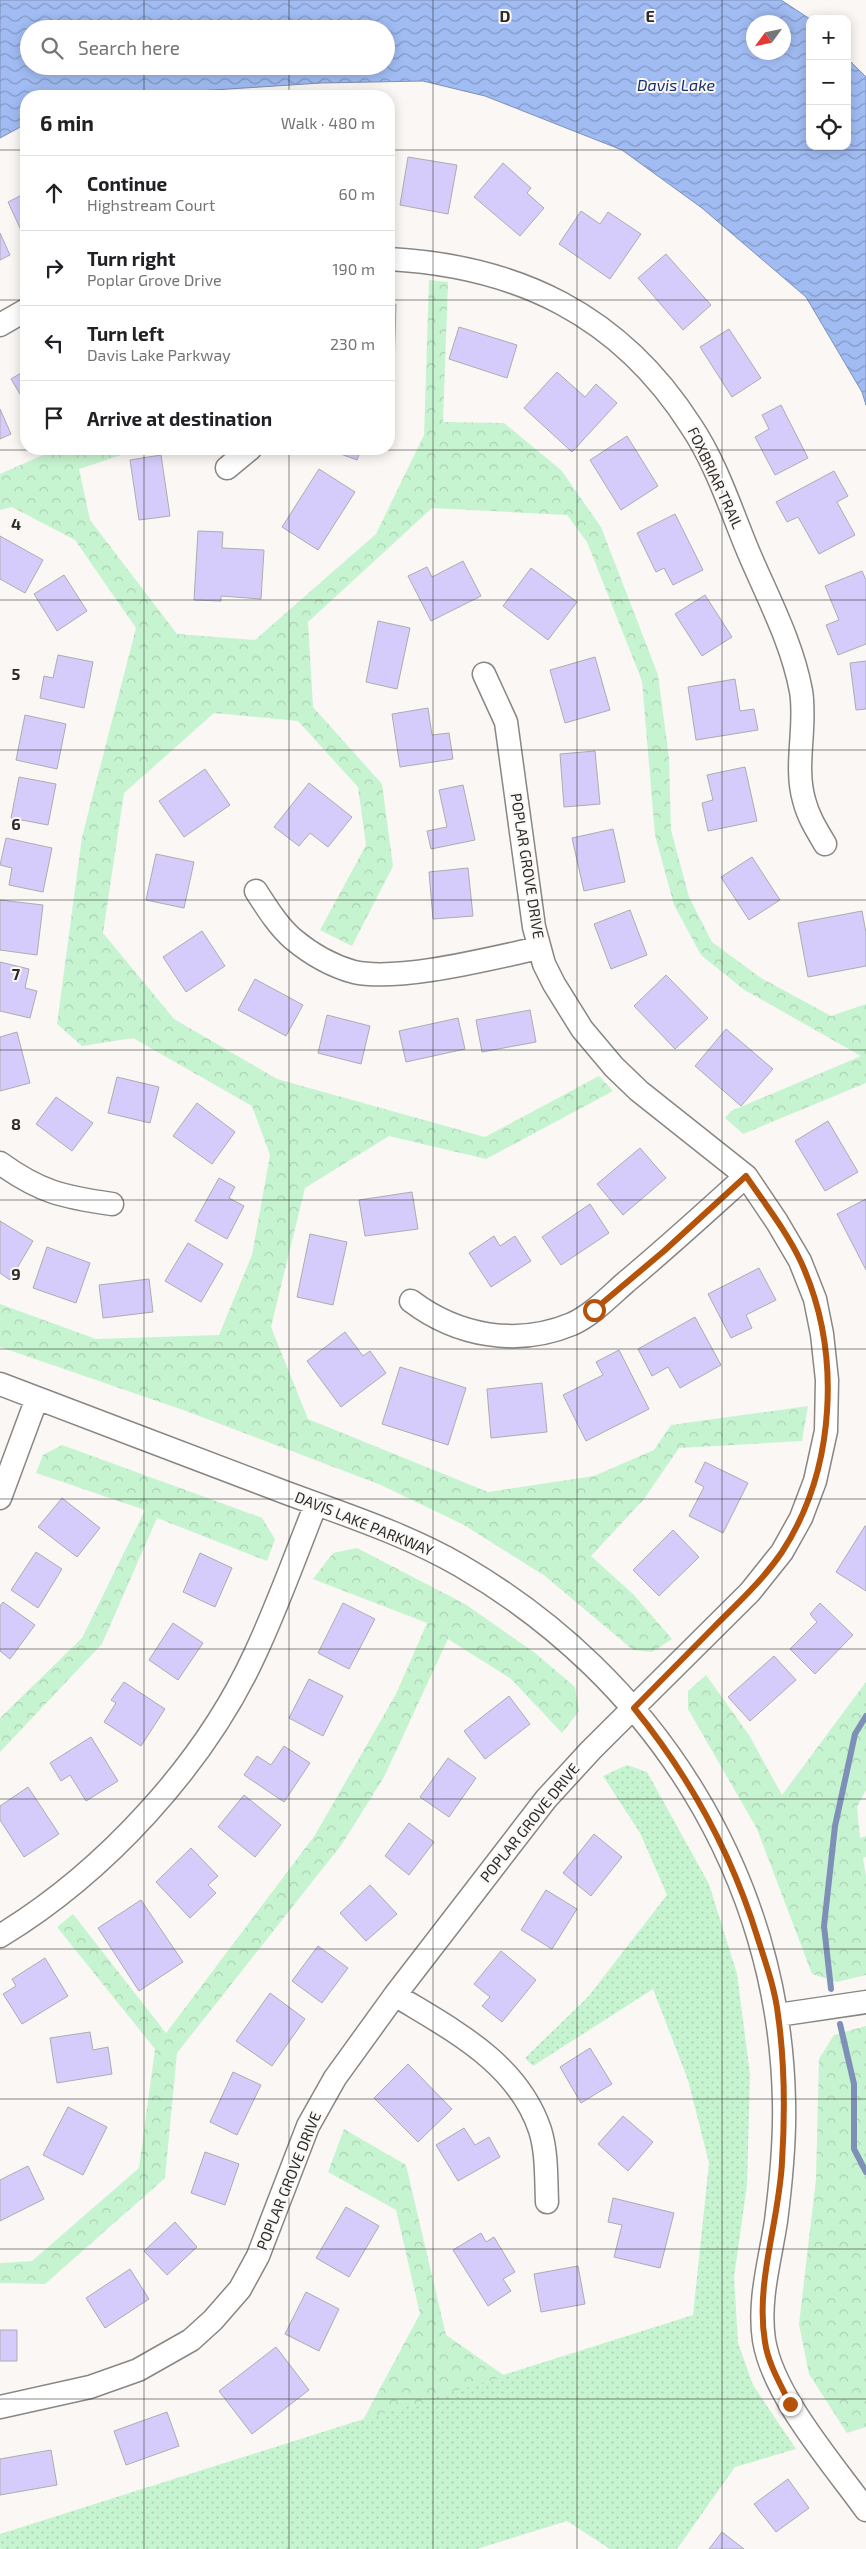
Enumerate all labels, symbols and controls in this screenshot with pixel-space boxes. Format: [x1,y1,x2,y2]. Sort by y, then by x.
text: D [500,6,511,25]
text: E [645,6,655,25]
north arrow [746,15,791,60]
map controls [806,15,851,150]
button: + [806,15,851,60]
search box [20,20,395,75]
icon: search [38,34,66,62]
text: Search here [78,36,180,59]
button: − [806,60,851,105]
water label: Davis Lake [637,75,715,94]
button: locate [806,105,851,150]
text: 6 min [40,110,94,135]
text: Walk · 480 m [281,113,375,132]
text: Continue [87,172,167,195]
icon: ahead [40,179,68,207]
text: 60 m [339,184,375,203]
text: Highstream Court [87,195,215,214]
text: Turn right [87,247,175,270]
icon: right [40,254,68,282]
text: 190 m [332,259,375,278]
text: Poplar Grove Drive [87,270,222,289]
text: Turn left [87,322,164,345]
icon: left [40,329,68,357]
text: 230 m [330,334,375,353]
text: Davis Lake Parkway [87,345,231,364]
icon: arrive [40,404,68,432]
text: Arrive at destination [87,407,272,430]
street label: FOXBRIAR TRAIL [685,424,747,531]
text: 4 [11,514,21,533]
text: 5 [12,664,21,683]
street label: POPLAR GROVE DRIVE [508,792,548,940]
text: 6 [11,814,21,833]
text: 7 [12,964,21,983]
text: 8 [11,1114,21,1133]
text: 9 [11,1264,21,1283]
route start [583,1299,606,1322]
street label: DAVIS LAKE PARKWAY [292,1487,437,1559]
street label: POPLAR GROVE DRIVE [476,1759,583,1885]
street label: POPLAR GROVE DRIVE [252,2109,324,2252]
route end [779,2393,802,2416]

